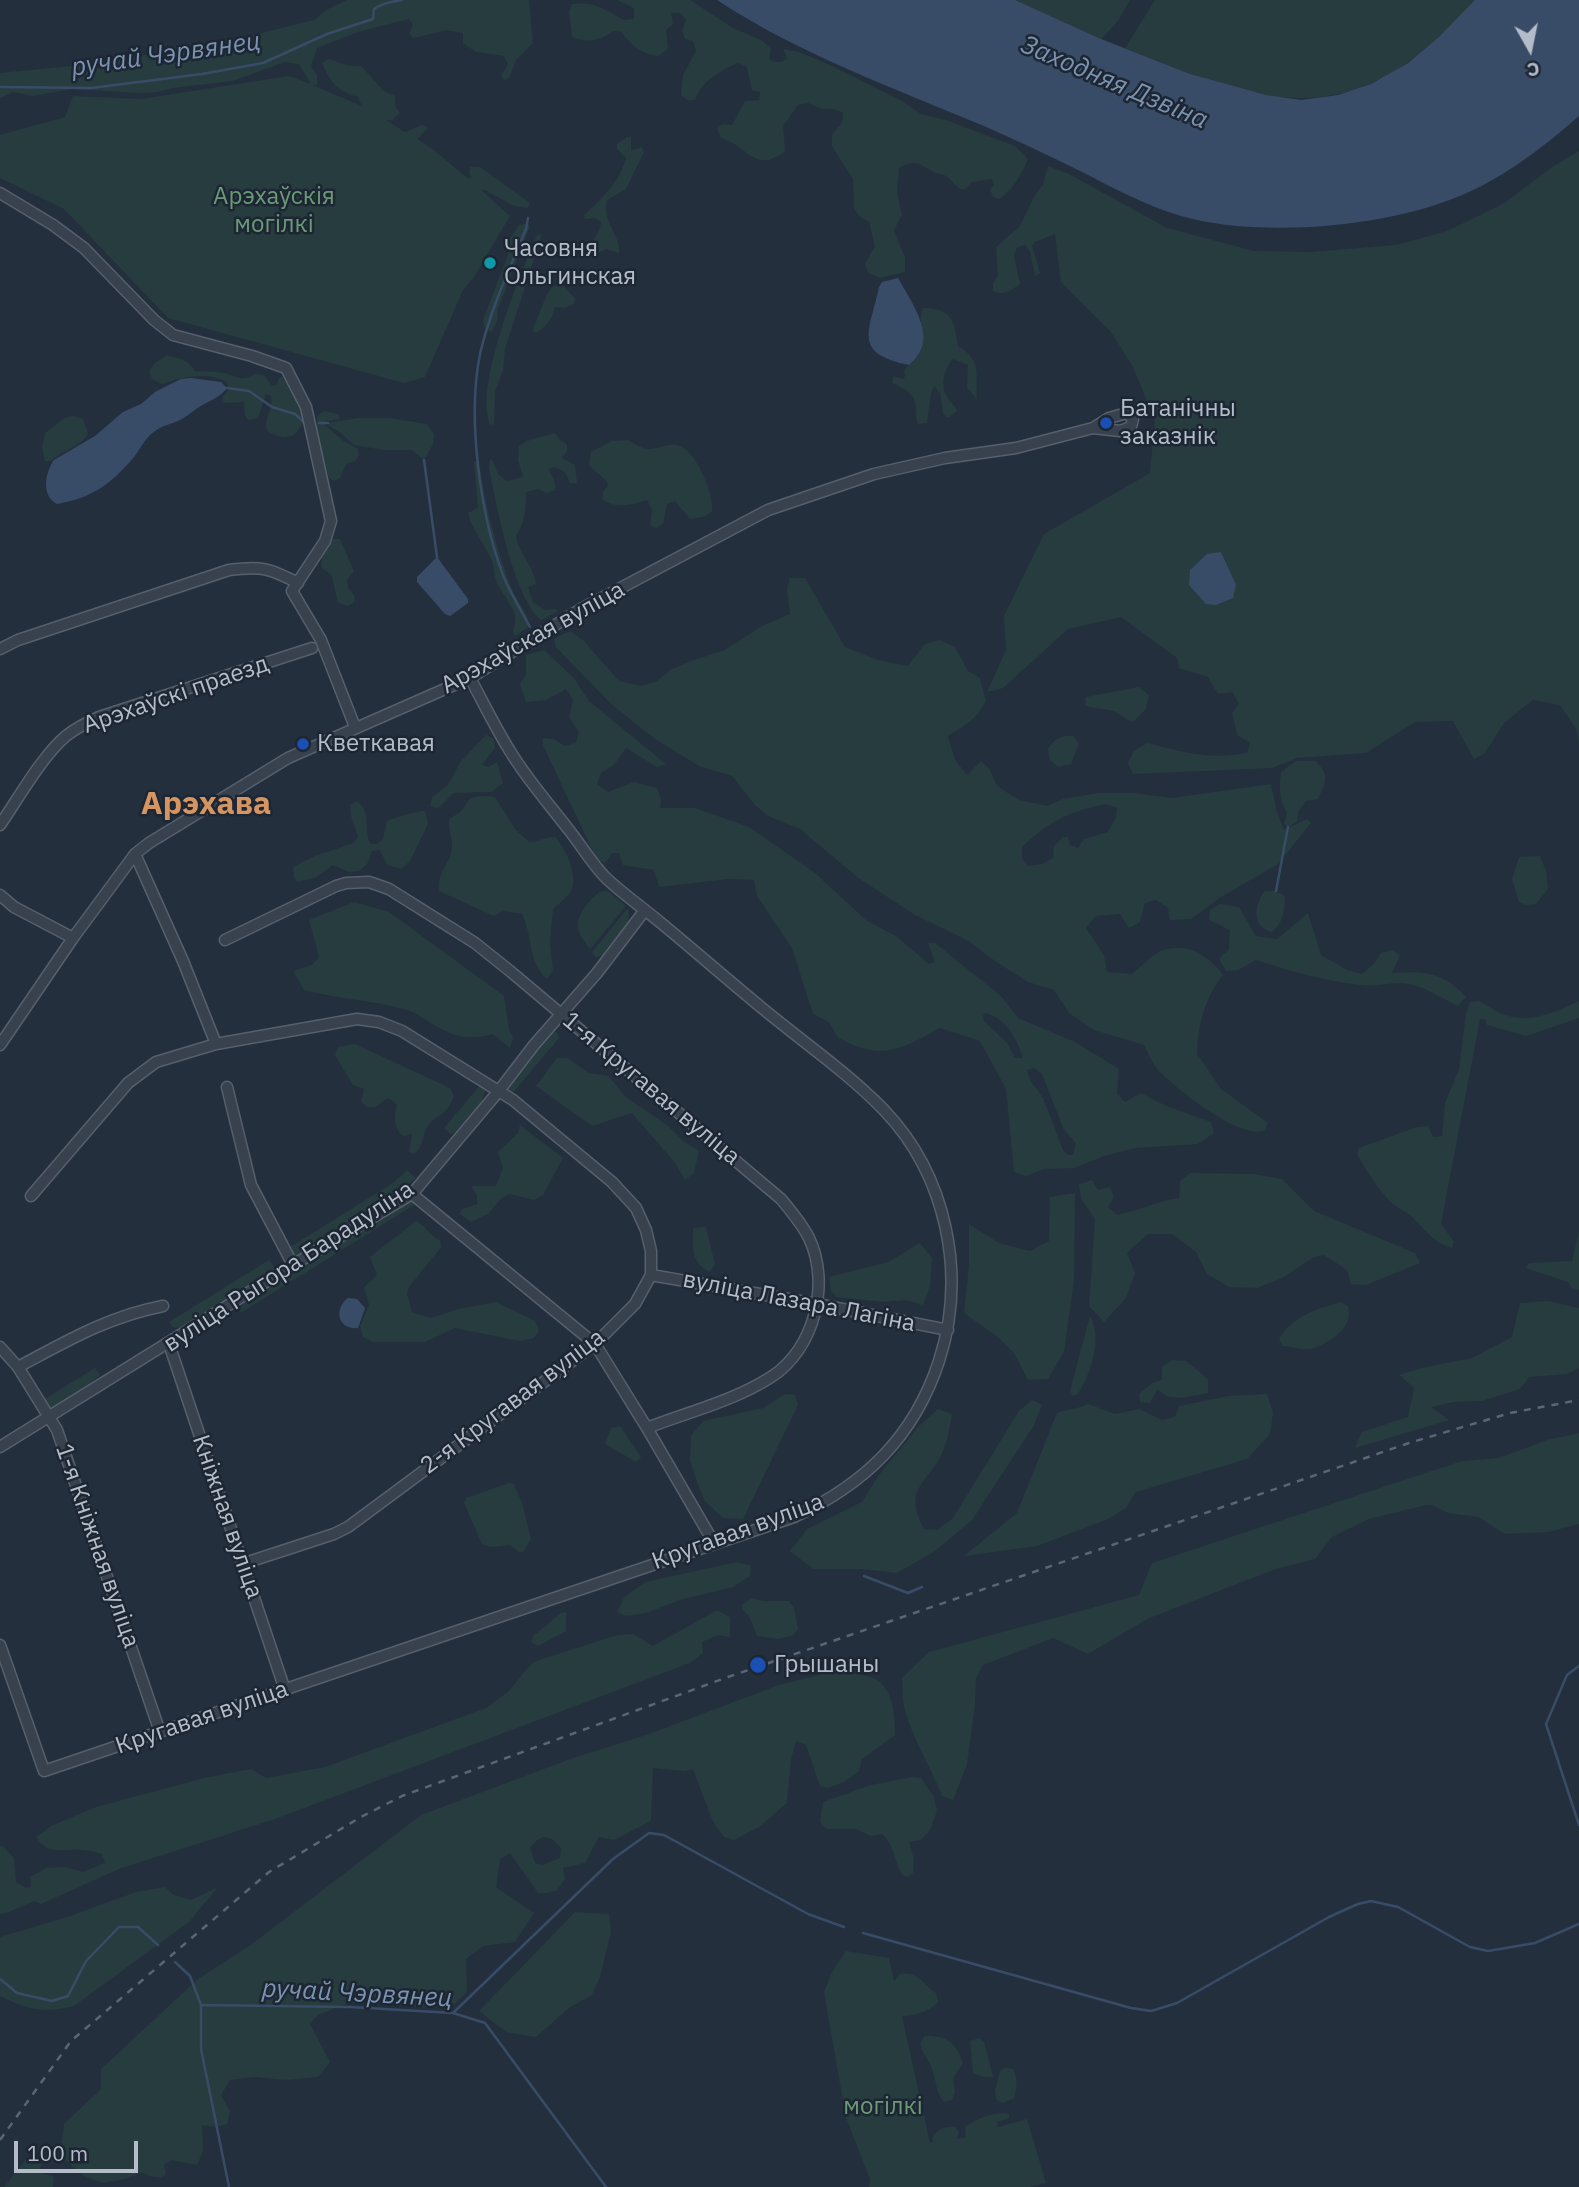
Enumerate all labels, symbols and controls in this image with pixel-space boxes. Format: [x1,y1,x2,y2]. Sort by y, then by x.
north arrow [1495,14,1565,84]
water label: ручай Чэрвянец [69,26,263,84]
water label: Заходняя Дзвіна [1016,30,1212,136]
text: С [1525,57,1541,83]
park label: Арэхаўскія могілкі [213,183,335,239]
place label: Часовня Ольгинская [504,235,636,291]
marker: Часовня Ольгинская [482,255,498,271]
place label: Батанічны заказнік [1120,395,1236,451]
marker: Батанічны заказнік [1098,415,1114,431]
street label: Арэхаўская вуліца [436,576,630,700]
street label: Арэхаўскі праезд [79,650,273,740]
place label: Кветкавая [317,730,435,758]
marker: Кветкавая [295,736,311,752]
district label: Арэхава [141,786,271,824]
street label: 1-я Кругавая вуліца [556,1006,746,1172]
street label: вуліца Рыгора Барадуліна [158,1175,420,1359]
street label: вуліца Лазара Лагіна [680,1265,918,1339]
street label: 2-я Кругавая вуліца [415,1323,611,1481]
street label: Кніжная вуліца [186,1431,268,1603]
street label: 1-я Кніжная вуліца [49,1440,145,1652]
street label: Кругавая вуліца [648,1488,828,1576]
place label: Грышаны [774,1651,879,1679]
marker: Грышаны [748,1655,768,1675]
street label: Кругавая вуліца [112,1675,292,1761]
water label: ручай Чэрвянец [261,1973,453,2015]
park label: могілкі [843,2093,923,2121]
scale bar [18,2128,142,2172]
text: 100 m [27,2139,88,2167]

